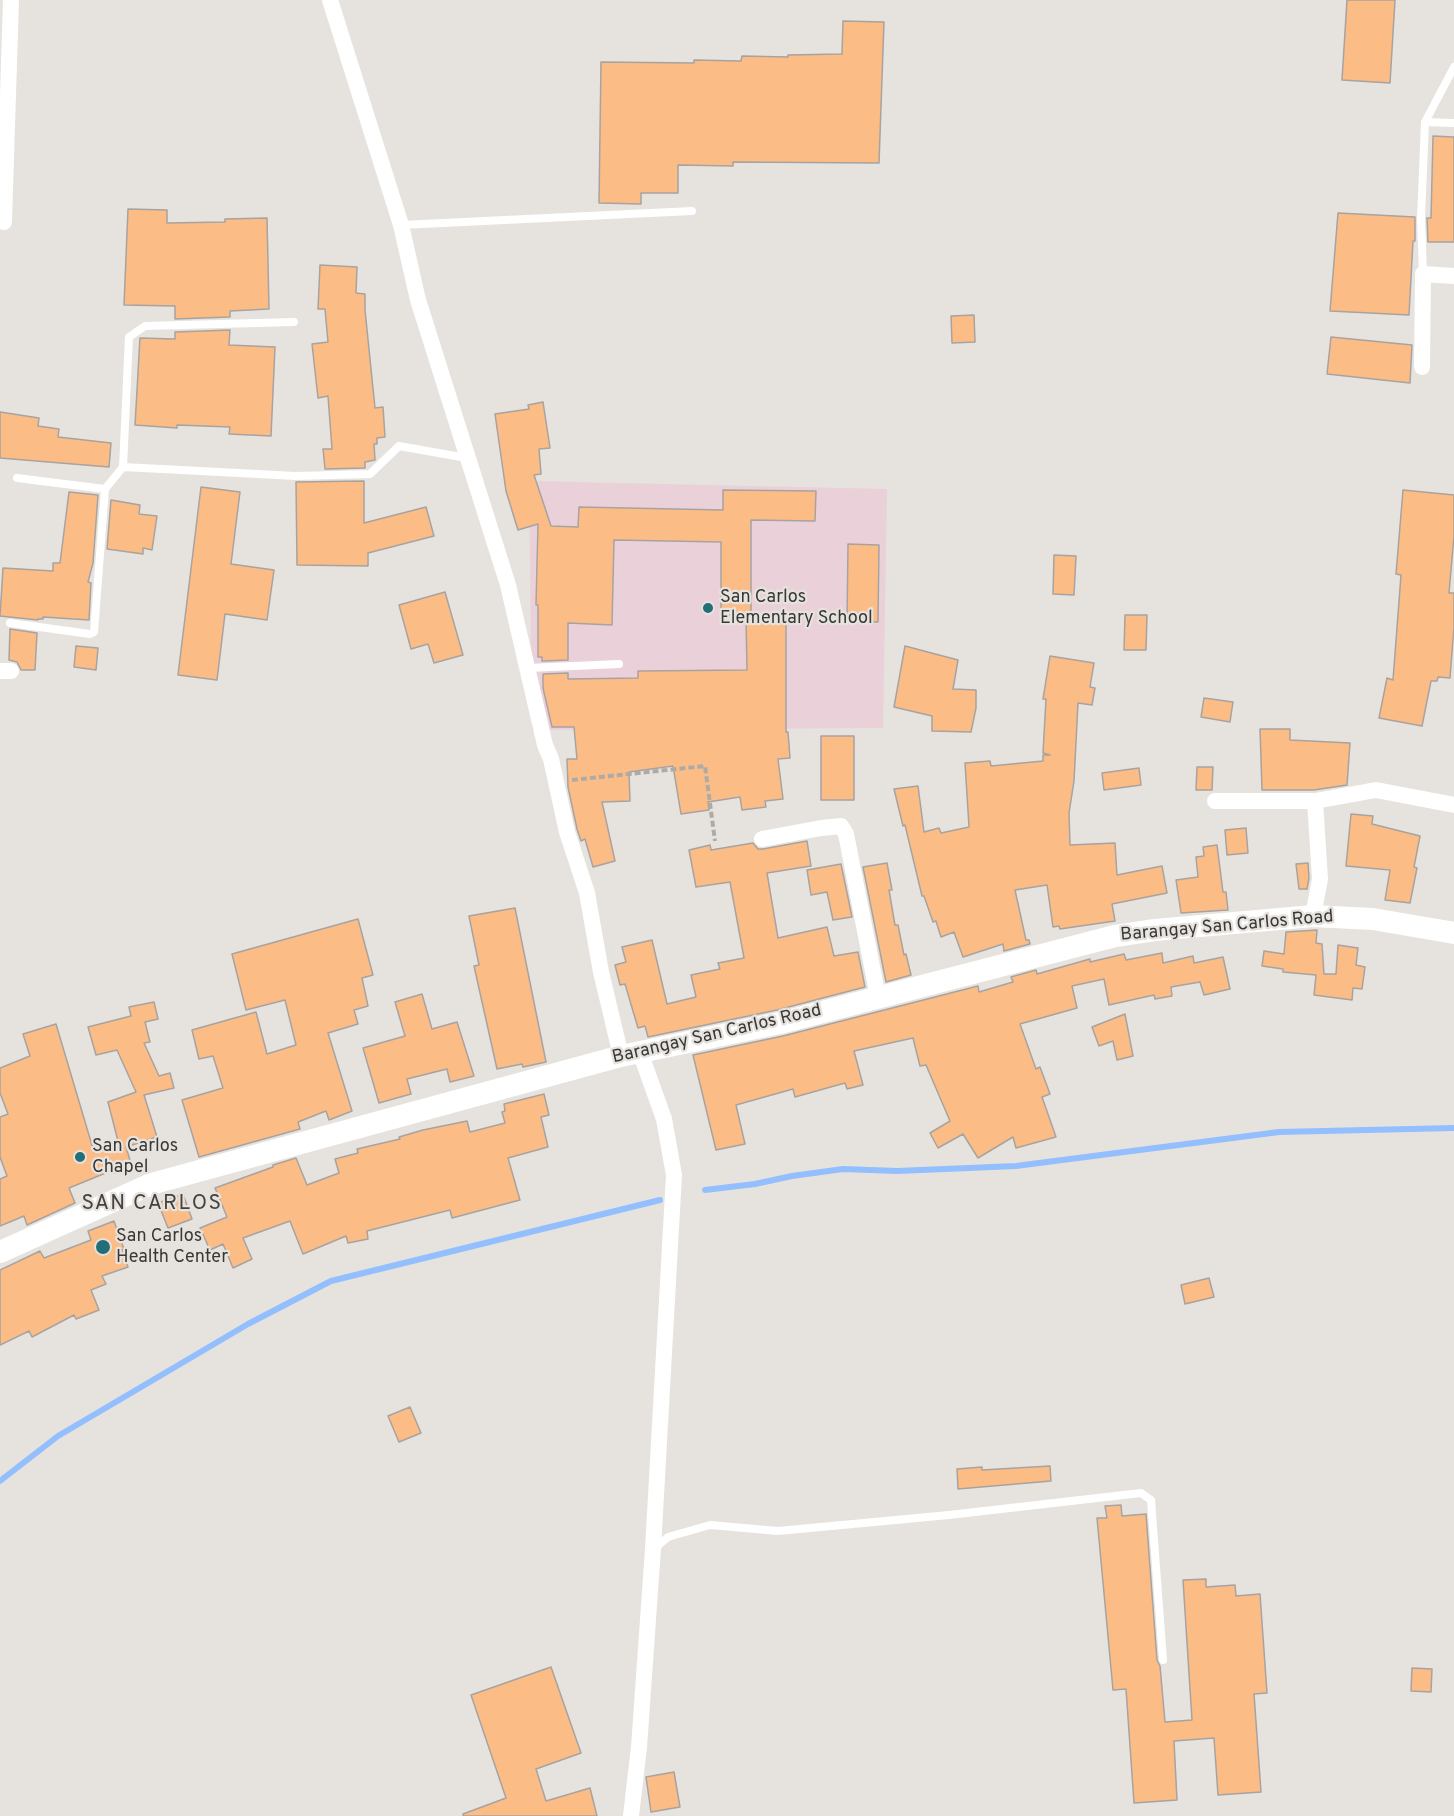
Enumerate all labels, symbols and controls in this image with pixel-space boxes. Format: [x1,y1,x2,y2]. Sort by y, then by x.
place label: San Carlos Elementary School [720,587,873,630]
marker: San Carlos Elementary School [701,601,715,615]
street label: Barangay San Carlos Road [1120,907,1334,947]
street label: Barangay San Carlos Road [610,1000,824,1070]
place label: San Carlos Chapel [92,1136,178,1178]
marker: San Carlos Chapel [73,1150,87,1164]
district label: SAN CARLOS [81,1192,223,1218]
place label: San Carlos Health Center [116,1226,228,1268]
marker: San Carlos Health Center [94,1238,112,1256]

